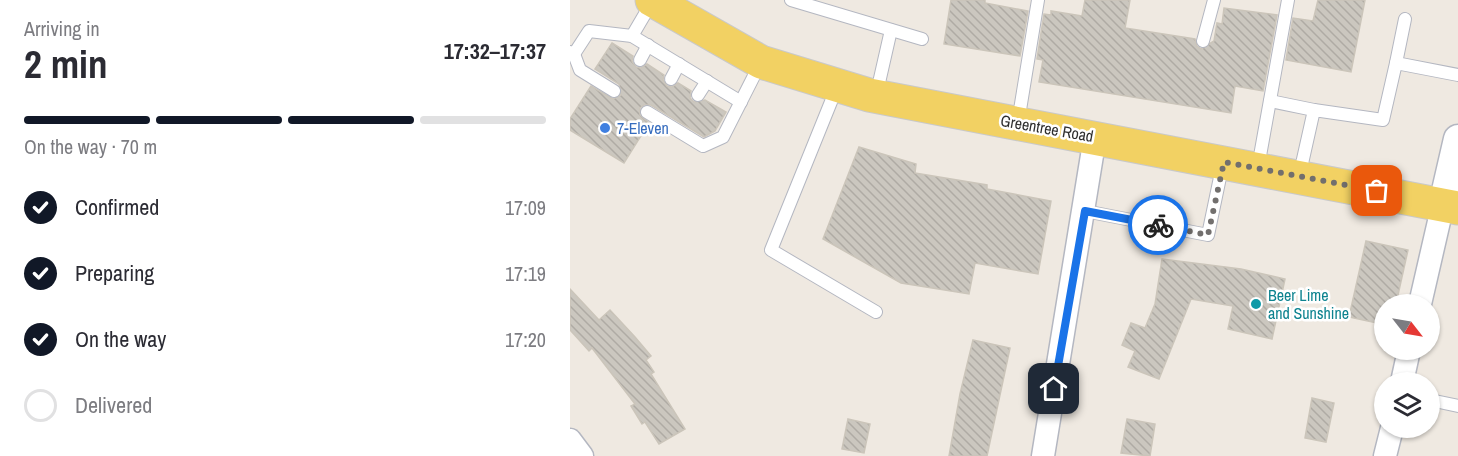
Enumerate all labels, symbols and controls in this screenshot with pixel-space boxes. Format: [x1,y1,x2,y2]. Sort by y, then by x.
text: Arriving in [24,15,100,42]
text: 17:32–17:37 [444,36,546,66]
text: 2 min [24,38,108,90]
street label: Greentree Road [999,109,1095,147]
place label: 7-Eleven [617,117,669,139]
marker: 7-Eleven [598,121,612,135]
text: On the way · 70 m [24,133,157,160]
pin [1351,165,1402,216]
icon: bag [1360,174,1393,207]
icon: check [24,191,57,224]
text: Confirmed [75,192,159,222]
text: 17:09 [505,194,546,221]
courier [1128,195,1188,255]
icon: bike [1142,209,1175,242]
icon: check [24,257,57,290]
text: Preparing [75,258,154,288]
text: 17:19 [505,260,546,287]
place label: Beer Lime and Sunshine [1268,284,1349,324]
north arrow [1374,294,1440,360]
map controls [1374,294,1440,438]
marker: Beer Lime and Sunshine [1249,297,1263,311]
icon: check [24,323,57,356]
text: On the way [75,324,166,354]
text: 17:20 [505,326,546,353]
pin [1028,363,1079,414]
icon: home [1037,372,1070,405]
button: layers [1374,372,1440,438]
text: Delivered [75,390,152,420]

